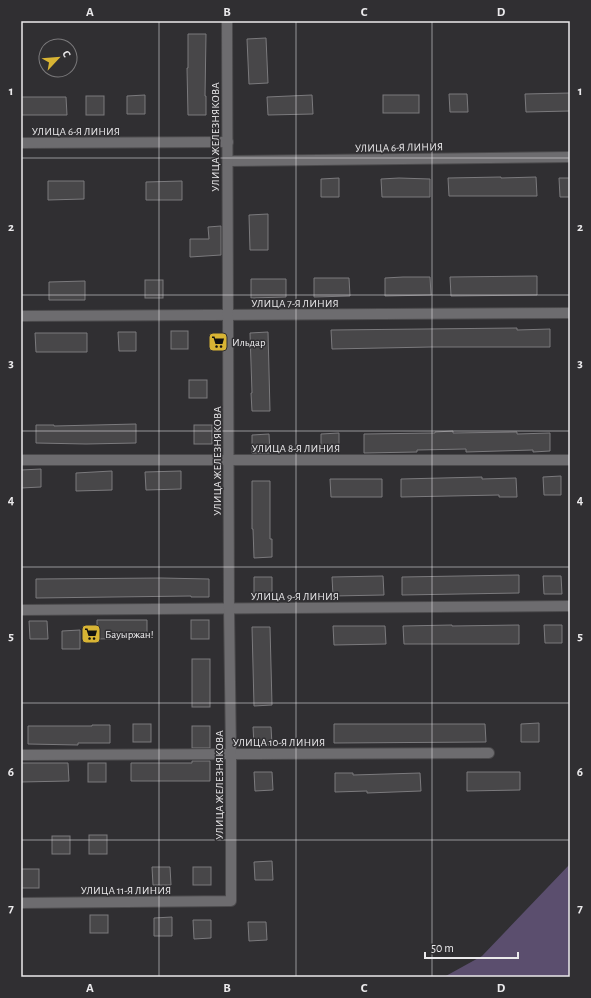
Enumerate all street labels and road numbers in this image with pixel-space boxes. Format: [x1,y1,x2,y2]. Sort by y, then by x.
street label: УЛИЦА ЖЕЛЕЗНЯКОВА [210,82,221,192]
street label: УЛИЦА 6-Я ЛИНИЯ [32,126,120,137]
street label: УЛИЦА 6-Я ЛИНИЯ [355,141,443,154]
street label: УЛИЦА 7-Я ЛИНИЯ [251,298,339,309]
street label: УЛИЦА ЖЕЛЕЗНЯКОВА [212,406,223,516]
street label: УЛИЦА 8-Я ЛИНИЯ [252,443,340,454]
street label: УЛИЦА 9-Я ЛИНИЯ [251,591,339,602]
street label: УЛИЦА ЖЕЛЕЗНЯКОВА [214,730,225,840]
street label: УЛИЦА 10-Я ЛИНИЯ [233,737,325,748]
street label: УЛИЦА 11-Я ЛИНИЯ [81,885,171,896]

